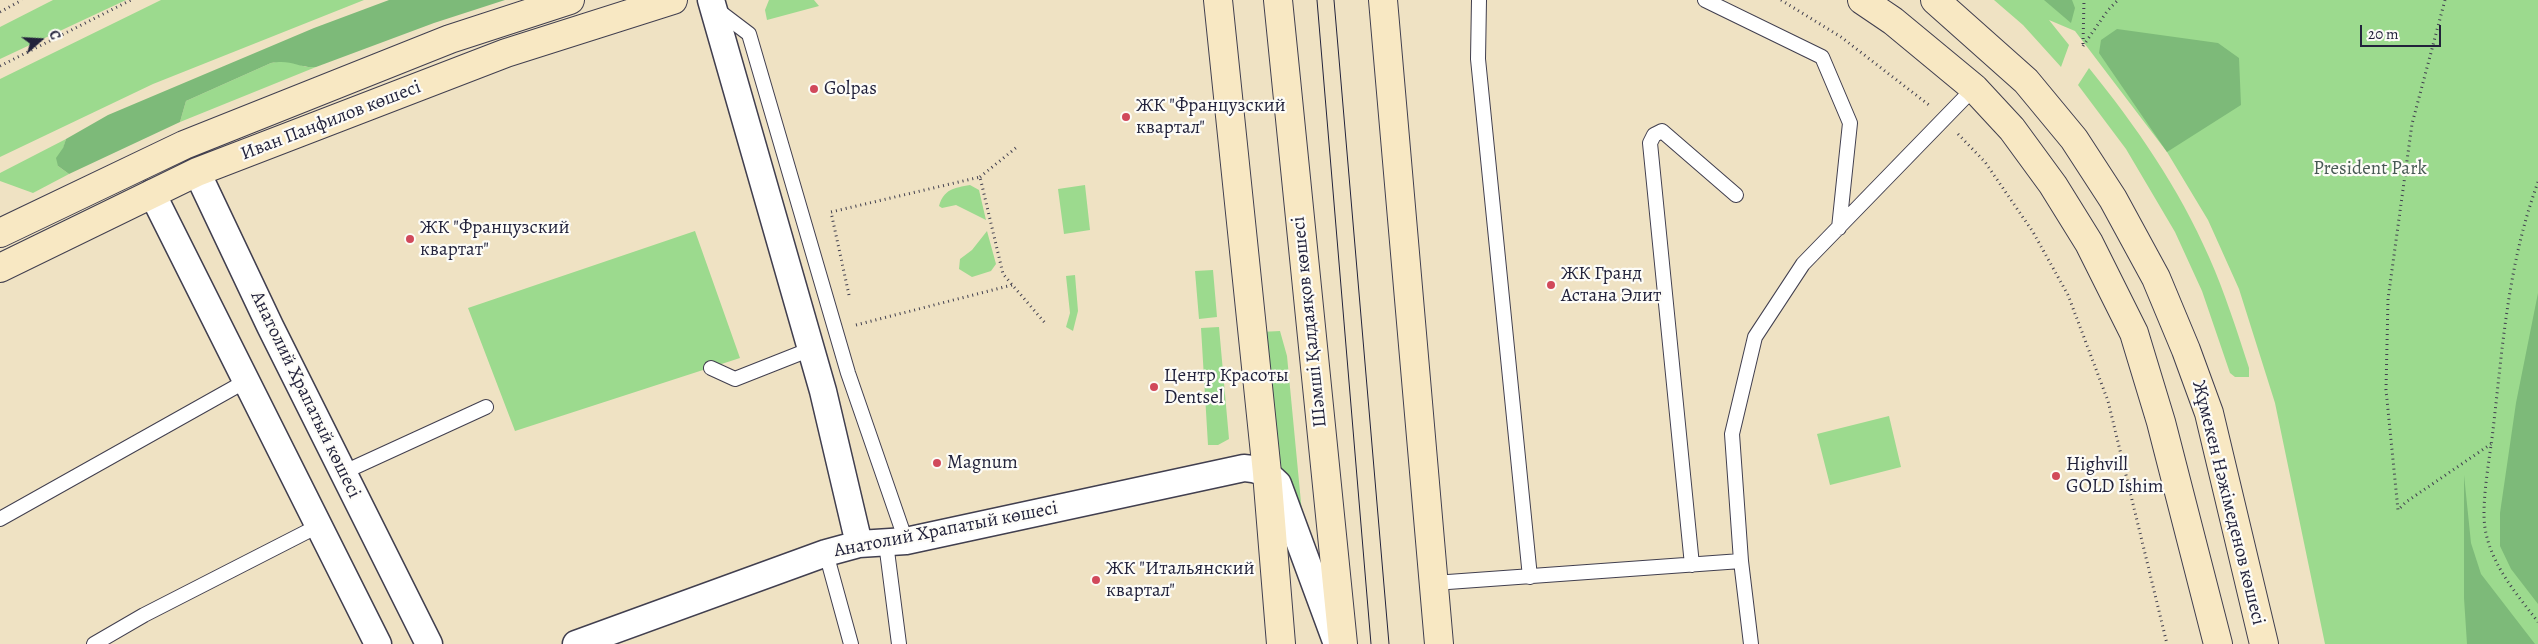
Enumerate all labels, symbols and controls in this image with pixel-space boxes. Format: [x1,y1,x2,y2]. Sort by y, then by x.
north arrow [15,15,65,65]
scale bar [2363,15,2444,47]
text: 20 m [2368,24,2399,44]
text: С [44,28,65,42]
street label: Иван Панфилов көшесі [238,76,424,166]
place label: Golpas [824,78,877,100]
marker: Golpas [808,83,820,95]
place label: ЖК "Французский квартал" [1136,95,1286,139]
marker: ЖК "Французский квартал" [1120,111,1132,123]
park label: President Park [2313,158,2427,180]
street label: Шәмші Қалдаяқов көшесі [1288,215,1332,429]
place label: ЖК "Французский квартат" [420,217,570,261]
marker: ЖК "Французский квартат" [404,233,416,245]
place label: ЖК Гранд Астана Элит [1561,263,1662,307]
marker: ЖК Гранд Астана Элит [1545,279,1557,291]
street label: Анатолий Храпатый көшесі [245,288,365,502]
place label: Центр Красоты Dentsel [1164,365,1289,409]
street label: Жұмекен Нәжімеденов көшесі [2187,378,2269,628]
marker: Центр Красоты Dentsel [1148,381,1160,393]
place label: Magnum [947,452,1018,474]
place label: Highvill GOLD Ishim [2066,454,2164,498]
marker: Magnum [931,457,943,469]
marker: Highvill GOLD Ishim [2050,470,2062,482]
street label: Анатолий Храпатый көшесі [832,497,1060,563]
place label: ЖК "Итальянский квартал" [1106,558,1255,602]
marker: ЖК "Итальянский квартал" [1090,574,1102,586]

